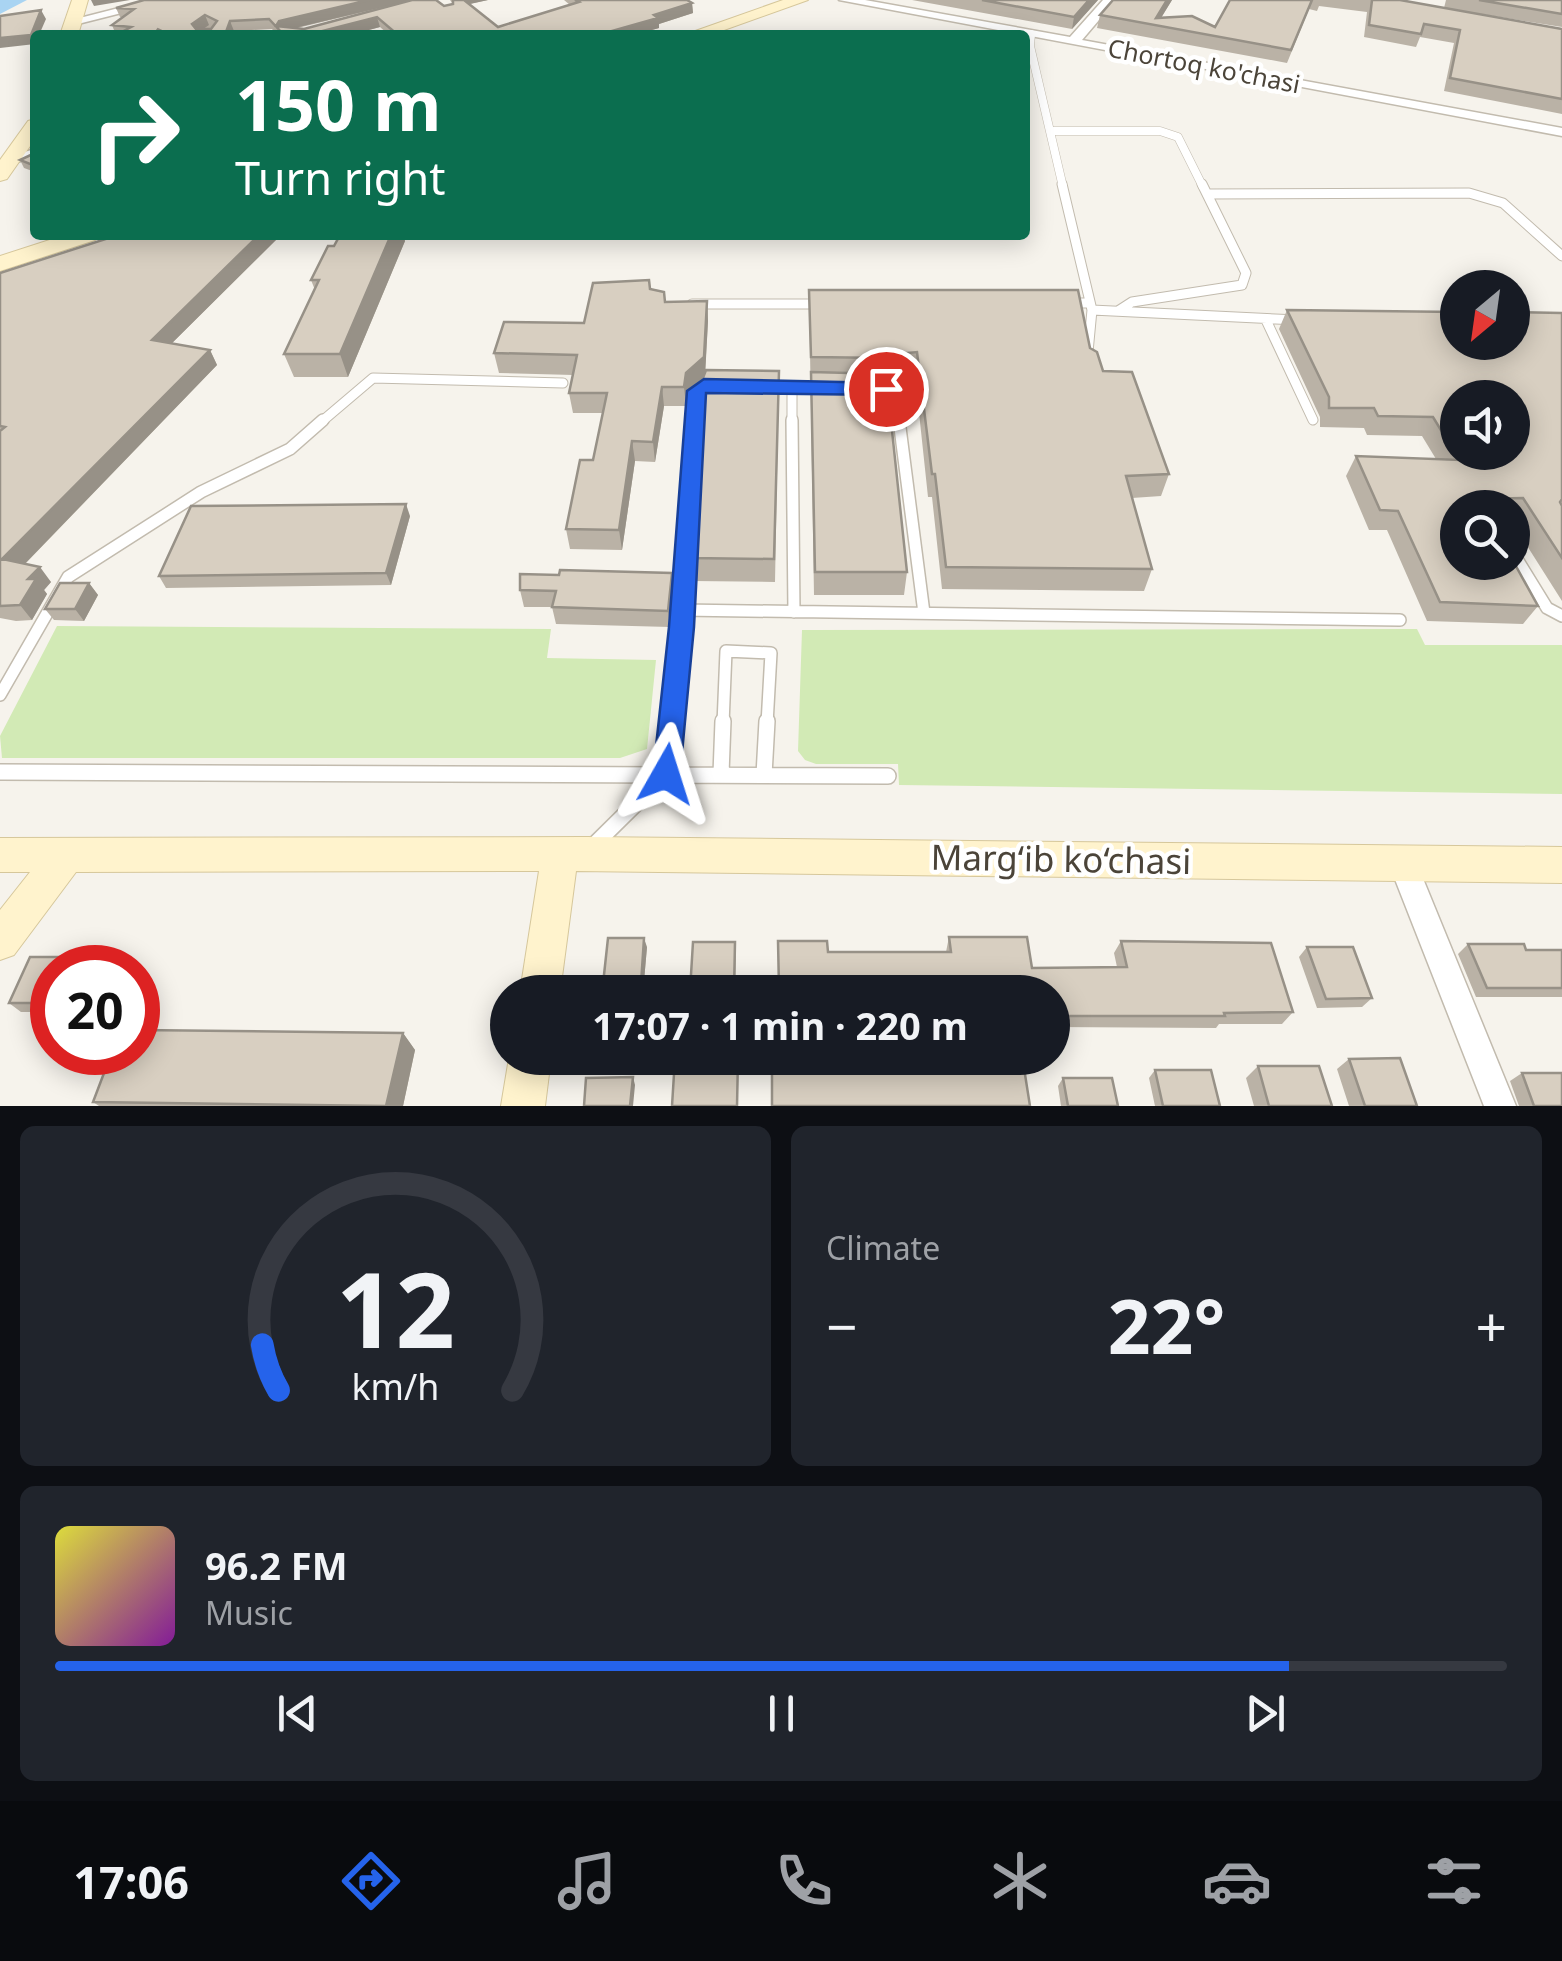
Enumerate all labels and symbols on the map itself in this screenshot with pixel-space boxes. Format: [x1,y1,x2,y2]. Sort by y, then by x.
street label: Chortoq ko'chasi [1105,30,1303,100]
north arrow [1440,270,1530,360]
pin [844,347,929,432]
position arrow [614,722,718,826]
street label: Marg‘ib ko‘chasi [930,833,1192,884]
speed limit sign: 20 [30,945,160,1075]

